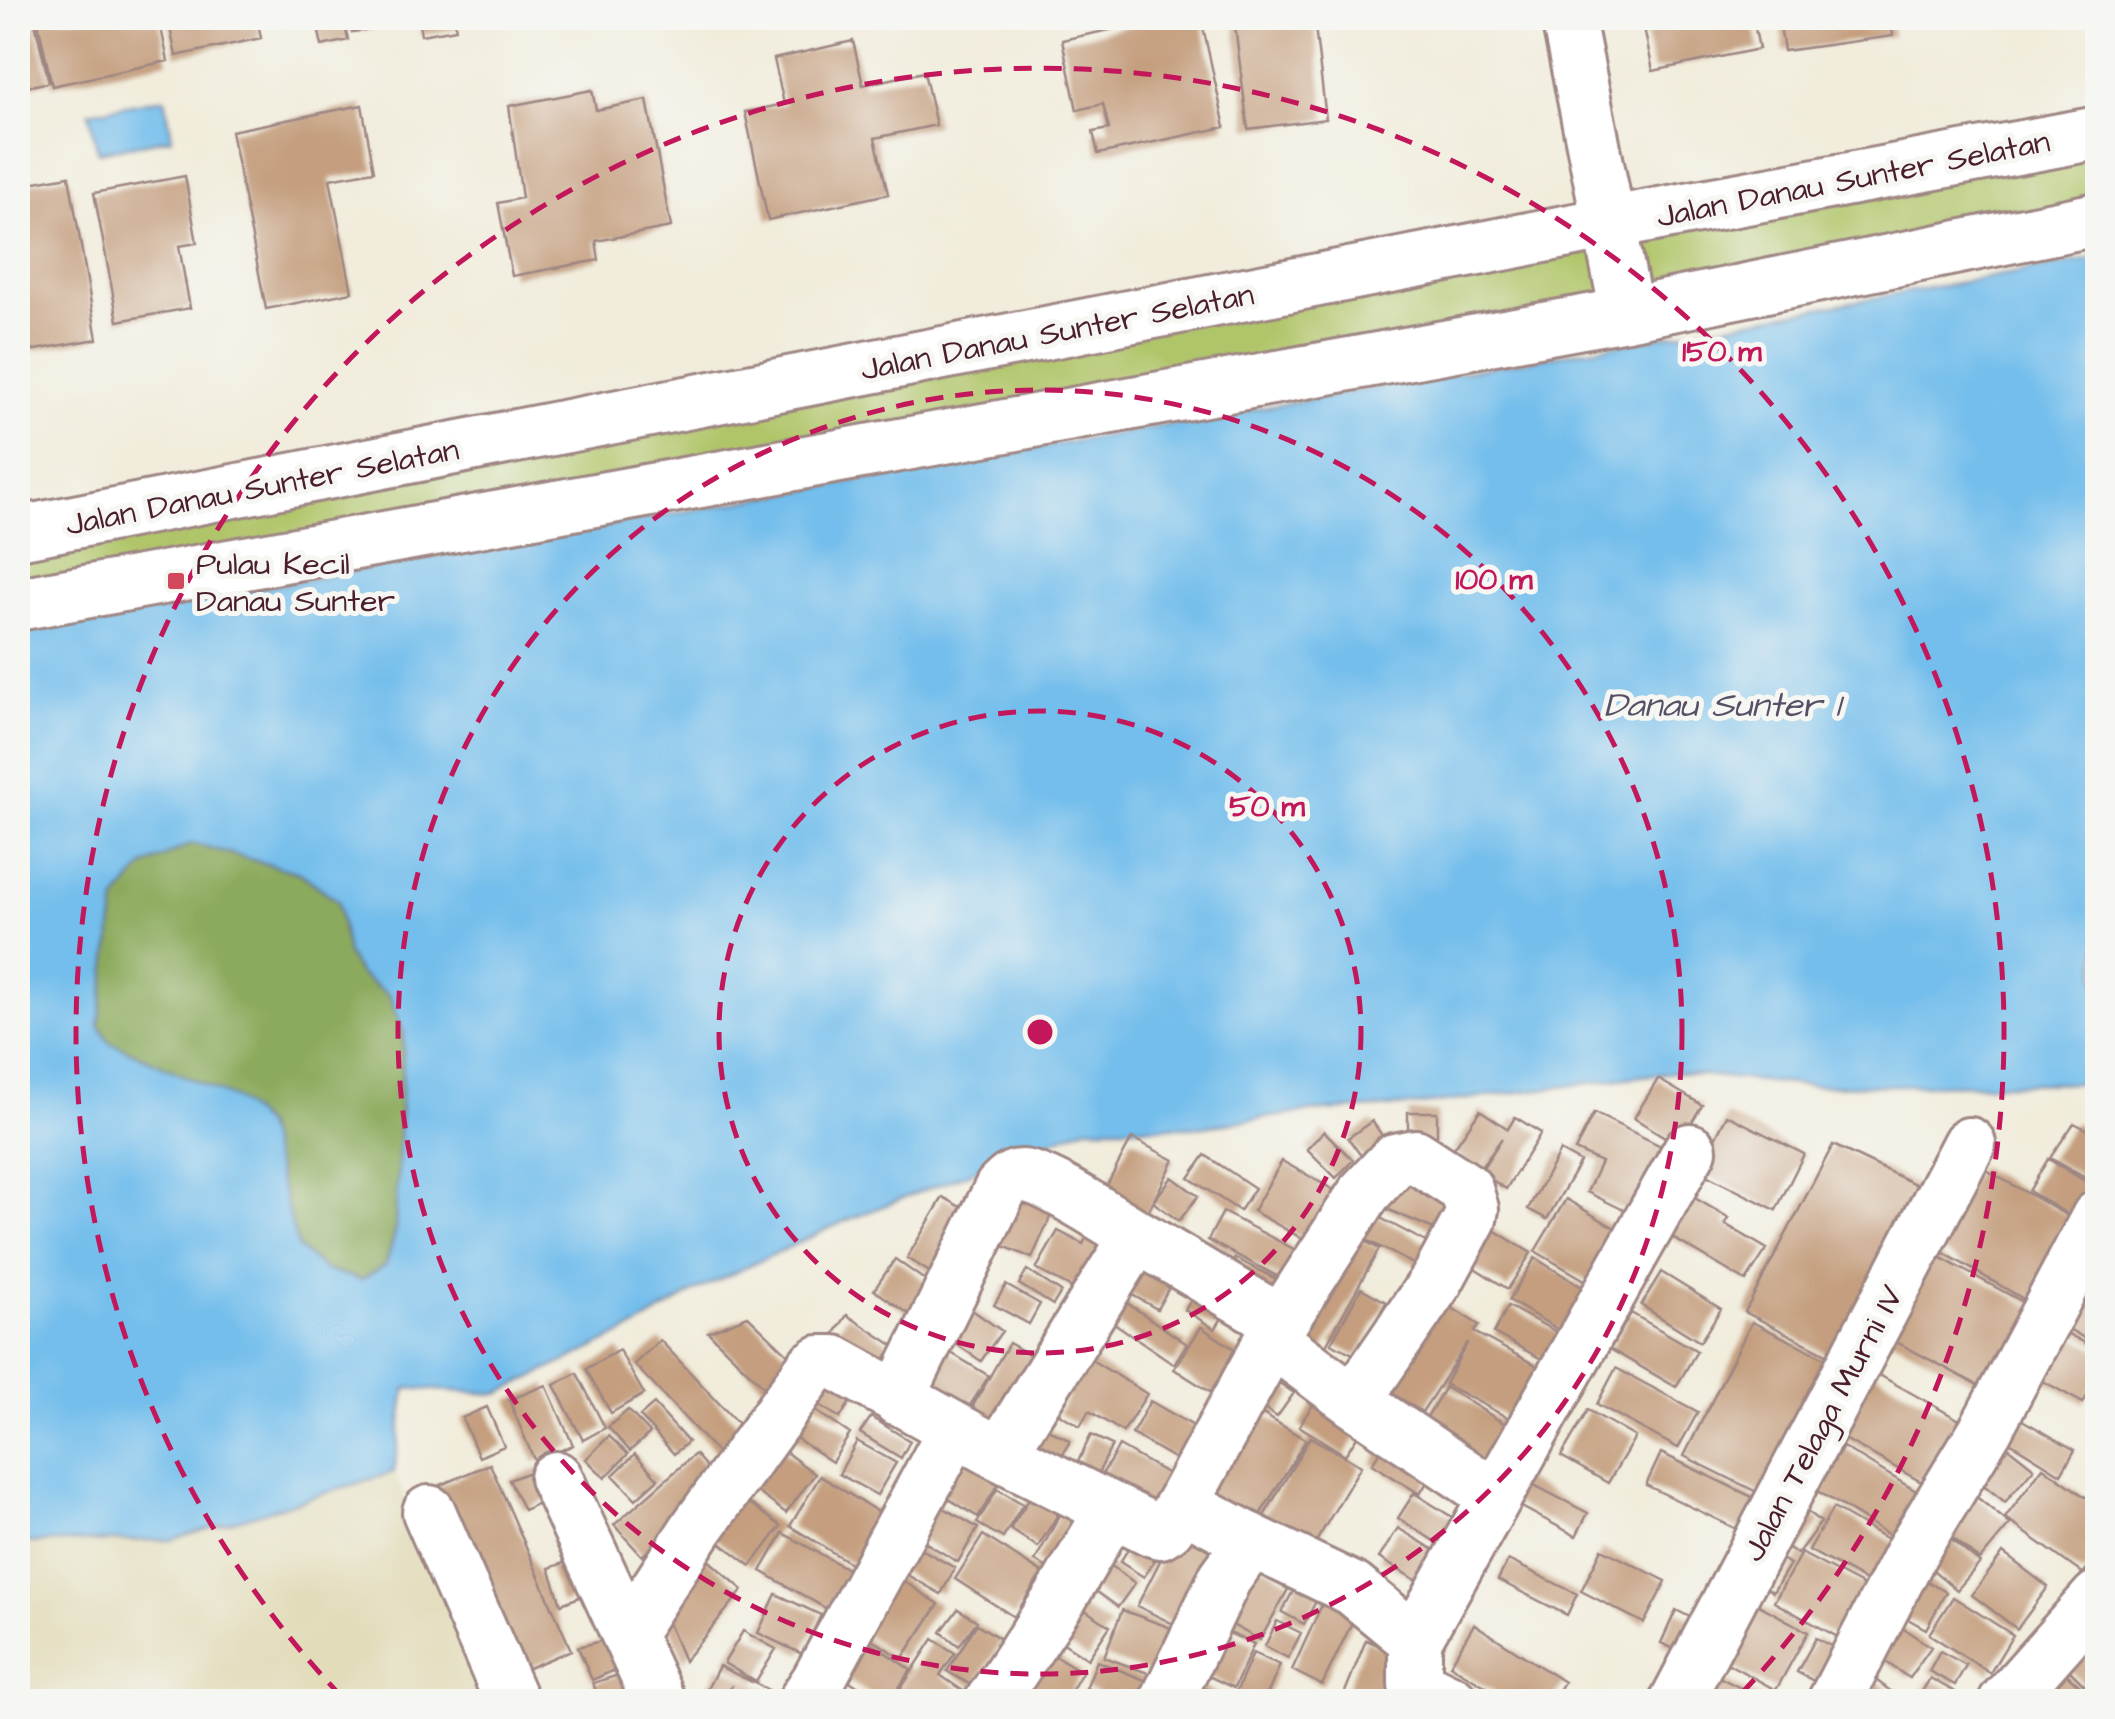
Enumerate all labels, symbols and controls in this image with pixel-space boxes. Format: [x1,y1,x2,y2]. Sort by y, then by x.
street label: Jalan Danau Sunter Selatan [1653,119,2054,240]
street label: Jalan Danau Sunter Selatan [857,272,1258,393]
text: 150 m [1682,331,1762,373]
street label: Jalan Danau Sunter Selatan [62,427,463,548]
place label: Pulau Kecil Danau Sunter [196,542,395,624]
text: 100 m [1455,559,1533,601]
marker: Pulau Kecil Danau Sunter [165,570,187,592]
water label: Danau Sunter 1 [1604,681,1845,730]
text: 50 m [1229,786,1305,828]
centre of rings [1022,1014,1058,1050]
street label: Jalan Telaga Murni IV [1732,1278,1915,1570]

